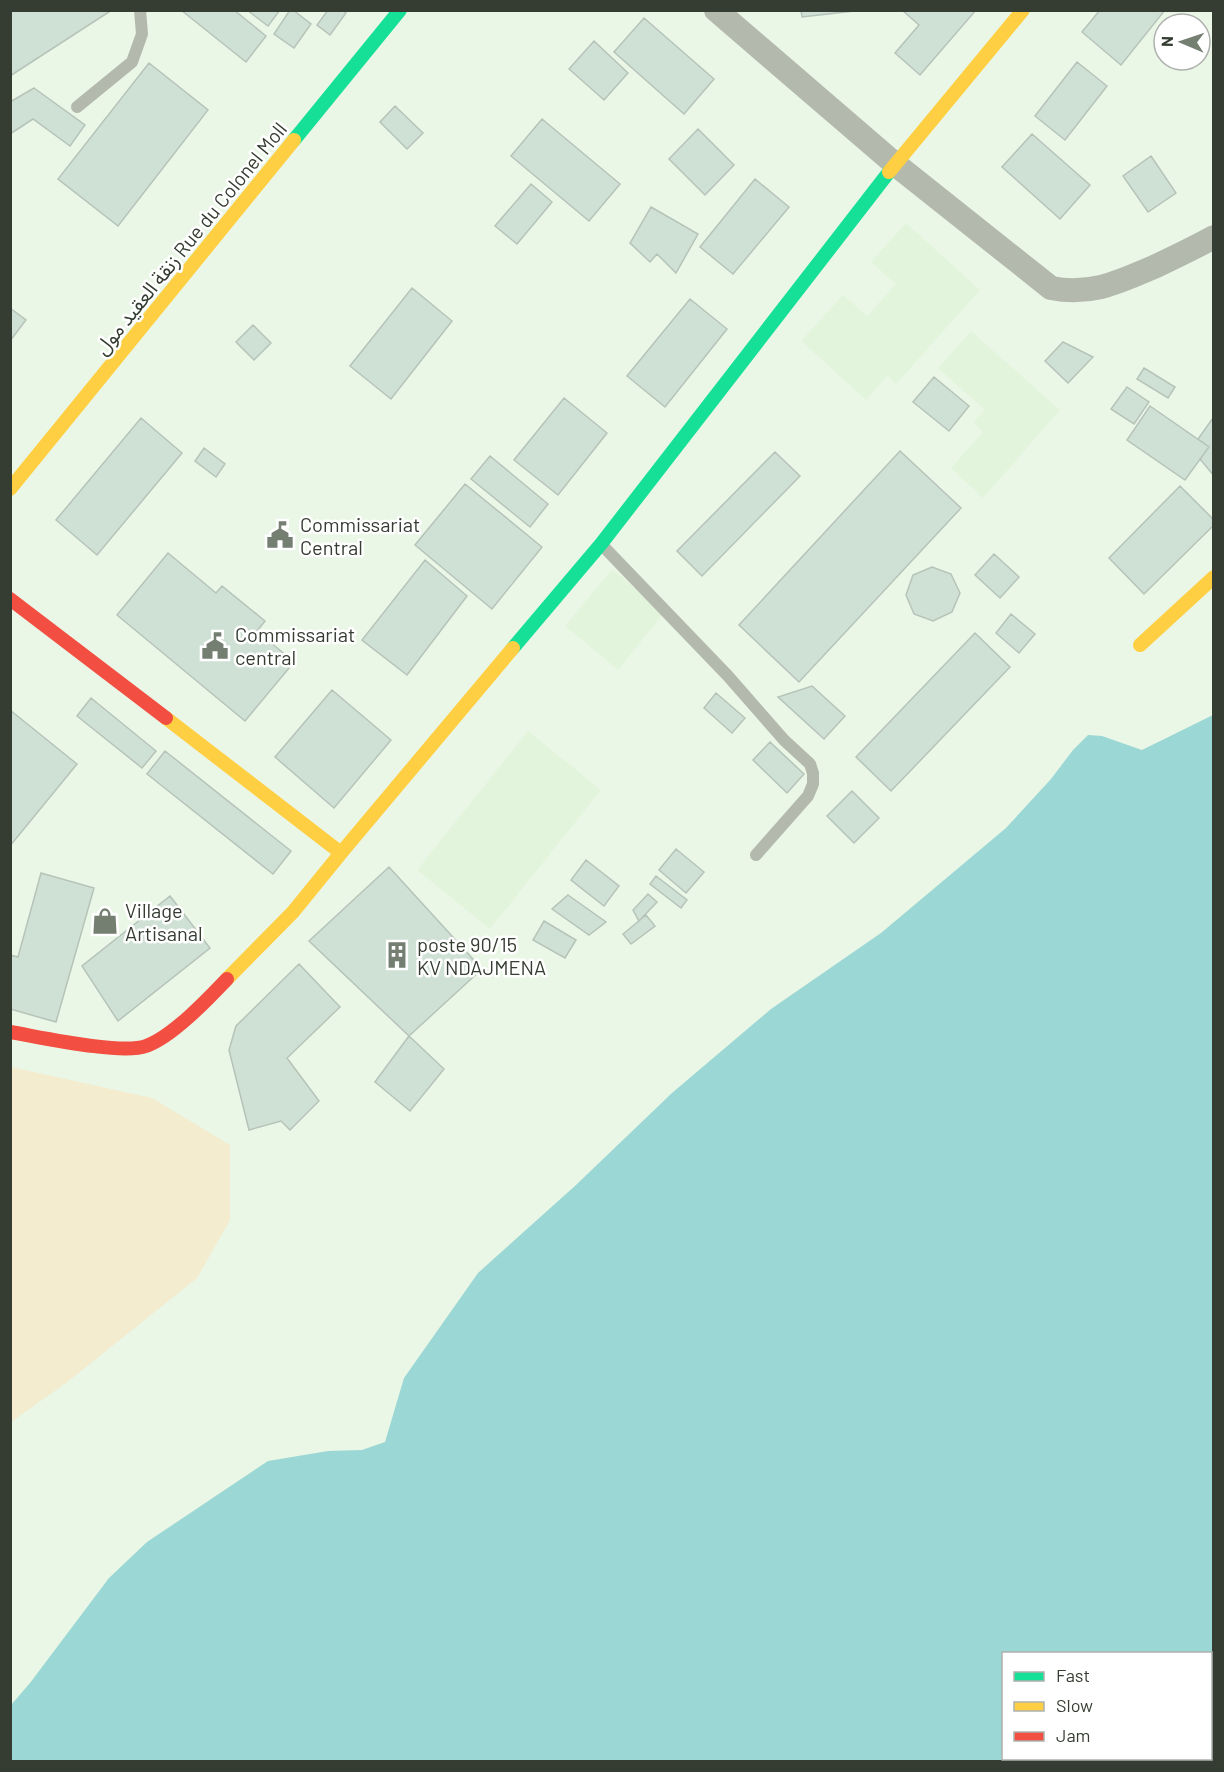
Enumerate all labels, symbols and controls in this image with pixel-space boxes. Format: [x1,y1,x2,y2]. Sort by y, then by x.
north arrow [1152,12,1212,72]
text: N [1157,36,1176,47]
street label: زنقة العقيد مول Rue du Colonel Moll [89,117,292,360]
place label: Commissariat Central [300,512,420,559]
public building icon: Commissariat Central [265,520,295,550]
place label: Commissariat central [235,622,355,669]
public building icon: Commissariat central [200,631,230,661]
place label: Village Artisanal [125,898,203,945]
shop icon: Village Artisanal [90,906,120,936]
place label: poste 90/15 KV NDAJMENA [417,932,546,979]
building icon: poste 90/15 KV NDAJMENA [382,940,412,970]
legend [1002,1652,1212,1760]
text: Fast [1056,1664,1090,1686]
text: Slow [1056,1694,1093,1716]
text: Jam [1056,1724,1090,1746]

